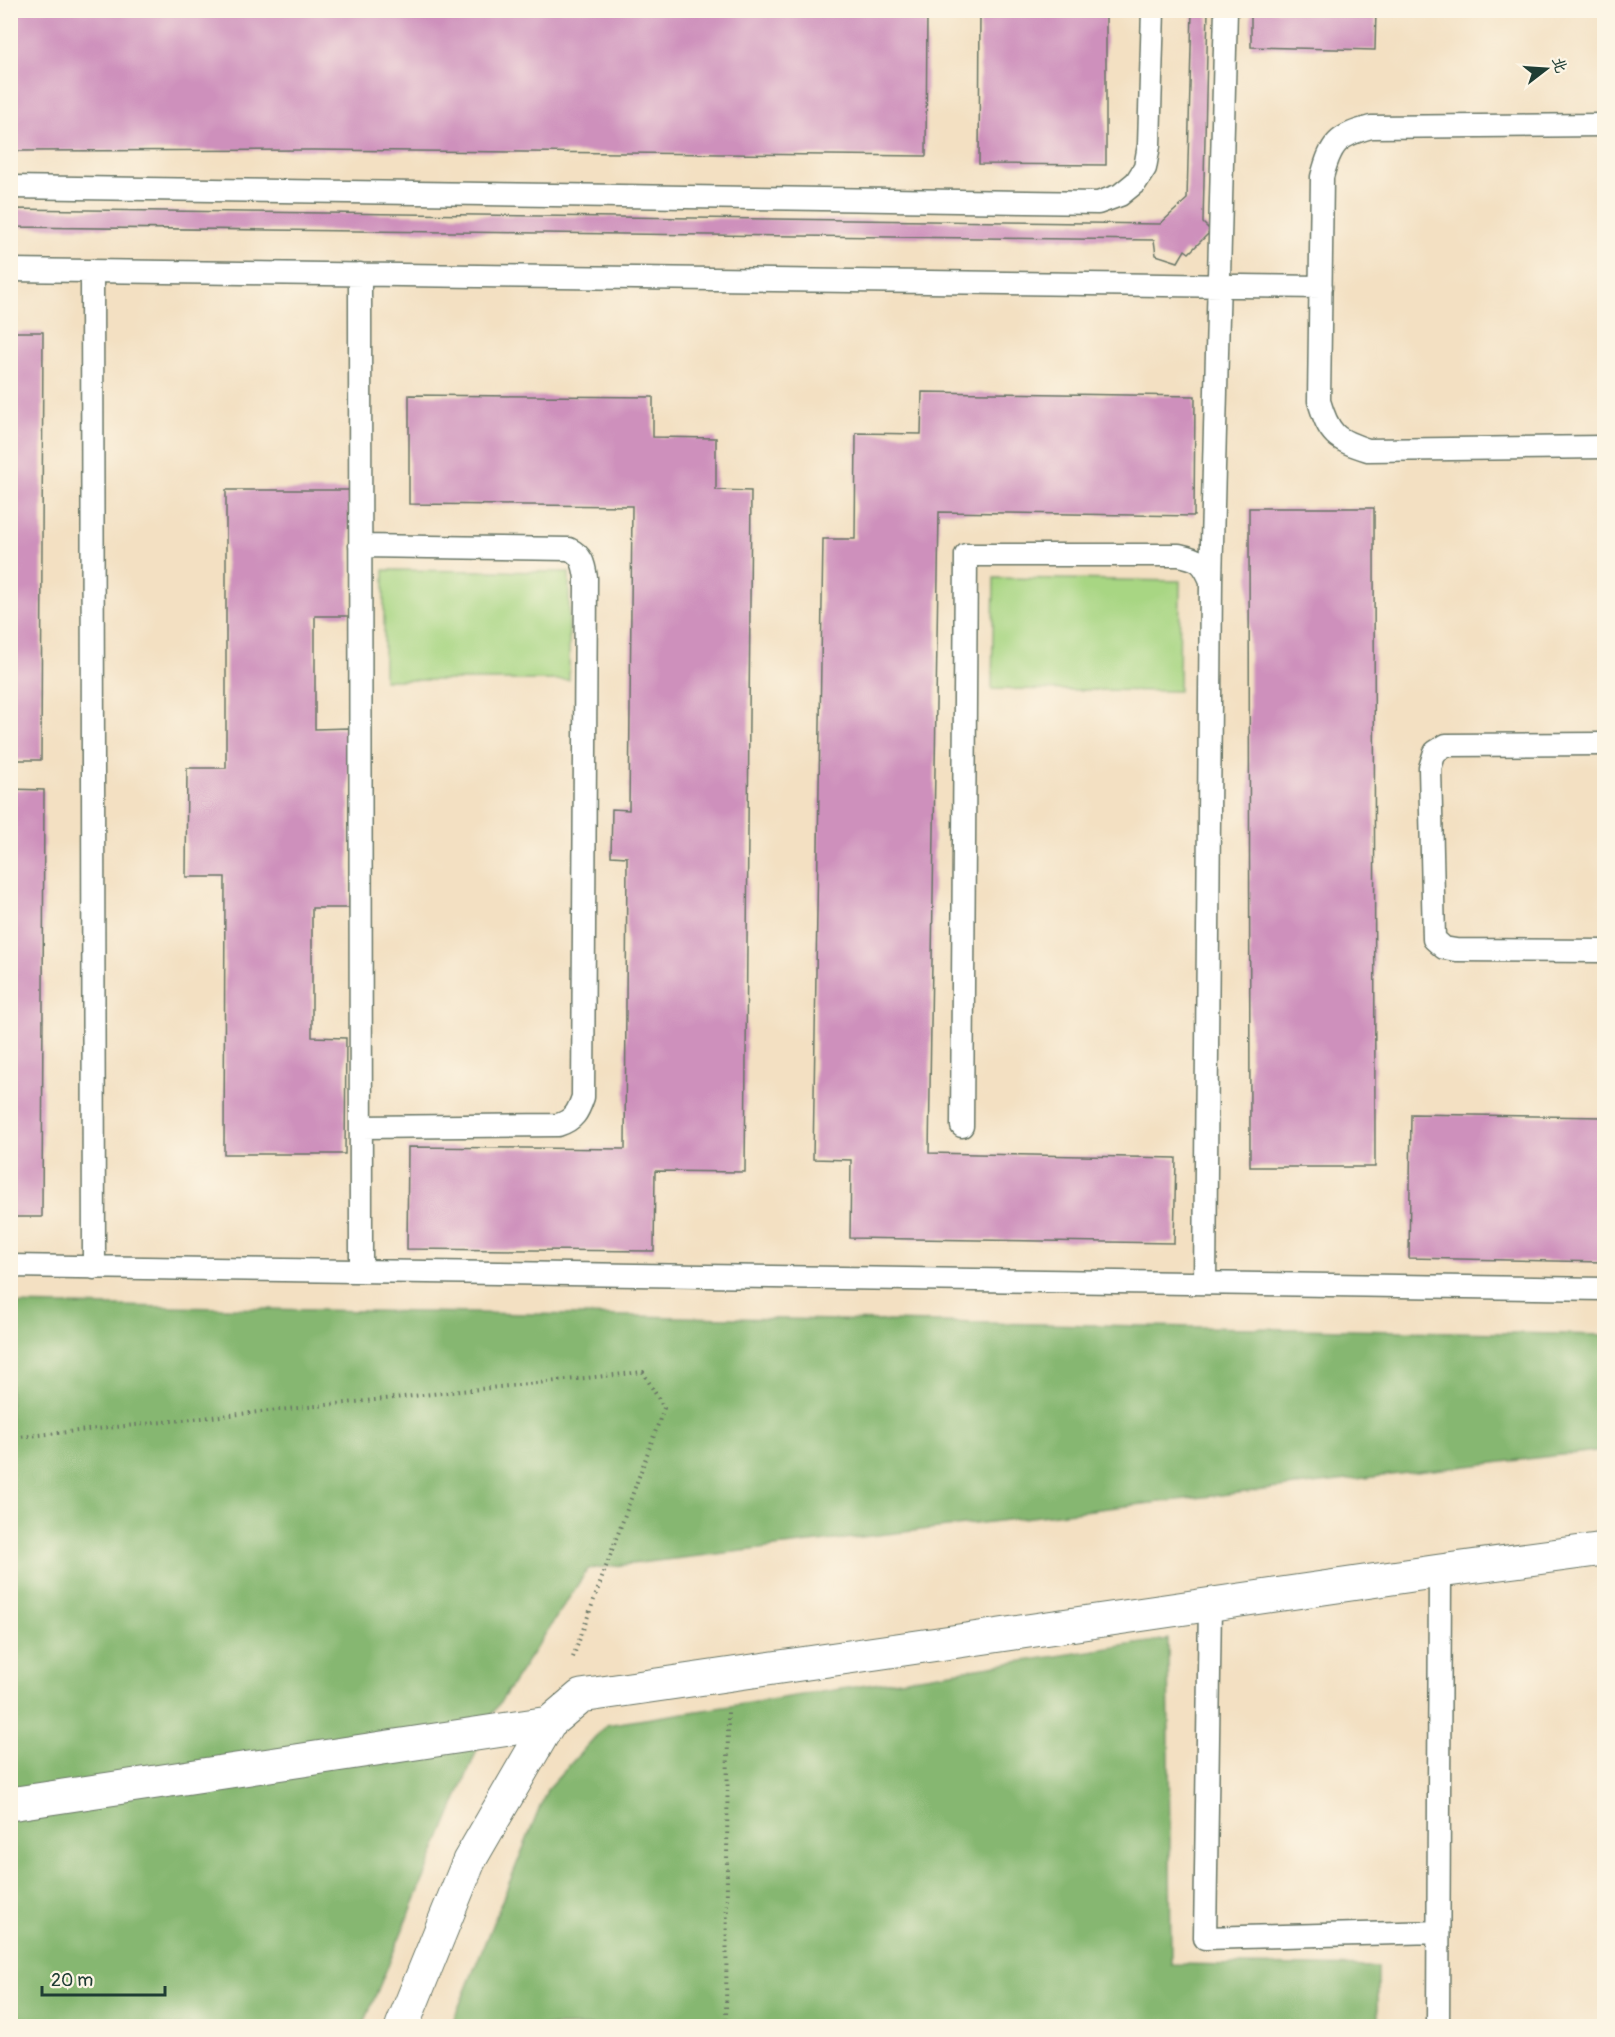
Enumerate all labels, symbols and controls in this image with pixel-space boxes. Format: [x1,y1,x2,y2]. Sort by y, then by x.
north arrow [1516,39,1576,99]
text: 北 [1547,54,1571,75]
scale bar [42,1959,165,1997]
text: 20 m [51,1969,93,1992]

